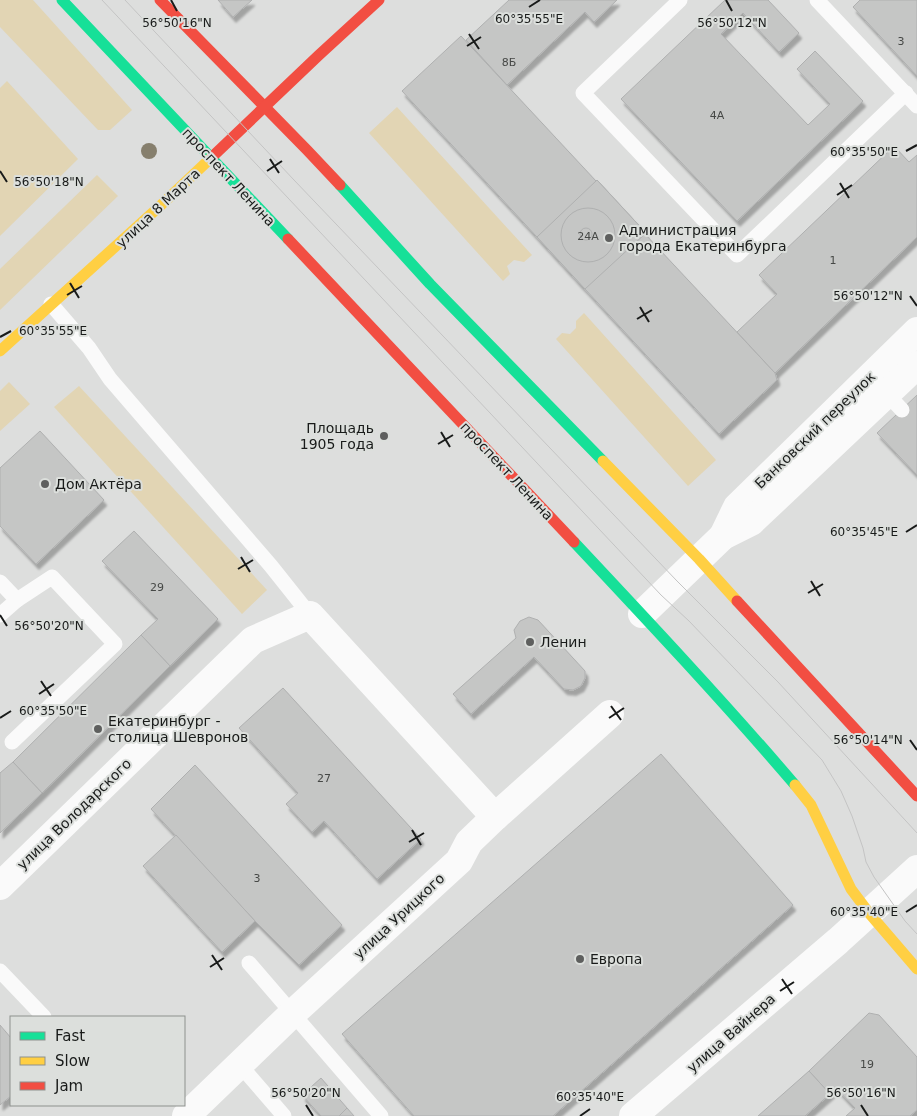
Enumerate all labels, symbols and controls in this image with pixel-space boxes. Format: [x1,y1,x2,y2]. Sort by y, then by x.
text: 60°35'55"E [495,12,563,26]
text: 56°50'16"N [142,16,212,30]
text: 56°50'12"N [697,16,767,30]
house number: 3 [898,35,905,48]
house number: 8Б [502,56,516,69]
house number: 4А [710,109,725,122]
street label: проспект Ленина [179,125,279,229]
text: 60°35'50"E [830,145,898,159]
street label: улица 8 Марта [113,165,203,251]
text: 56°50'18"N [14,175,84,189]
place label: Администрация города Екатеринбурга [619,222,787,254]
house number: 24А [577,230,599,243]
marker: Администрация города Екатеринбурга [603,232,615,244]
house number: 1 [830,254,837,267]
text: 56°50'12"N [833,289,903,303]
text: 60°35'55"E [19,324,87,338]
street label: Банковский переулок [752,368,878,492]
street label: проспект Ленина [457,419,557,523]
place label: Площадь 1905 года [300,420,374,452]
marker: Площадь 1905 года [378,430,390,442]
place label: Дом Актёра [55,476,142,492]
marker: Дом Актёра [39,478,51,490]
text: 60°35'45"E [830,525,898,539]
house number: 29 [150,581,164,594]
text: 56°50'20"N [14,619,84,633]
place label: Ленин [540,634,587,650]
marker: Ленин [524,636,536,648]
text: 60°35'50"E [19,704,87,718]
place label: Екатеринбург - столица Шевронов [108,713,248,745]
marker: Екатеринбург - столица Шевронов [92,723,104,735]
text: 56°50'14"N [833,733,903,747]
street label: улица Володарского [14,755,134,873]
house number: 27 [317,772,331,785]
street label: улица Урицкого [350,870,448,962]
house number: 3 [254,872,261,885]
text: 60°35'40"E [830,905,898,919]
place label: Европа [590,951,642,967]
marker: Европа [574,953,586,965]
street label: улица Вайнера [684,990,778,1076]
legend [10,1016,185,1106]
text: Fast [55,1027,85,1045]
text: Slow [55,1052,90,1070]
house number: 19 [860,1058,874,1071]
text: Jam [54,1077,83,1095]
text: 56°50'20"N [271,1086,341,1100]
text: 56°50'16"N [826,1086,896,1100]
text: 60°35'40"E [556,1090,624,1104]

